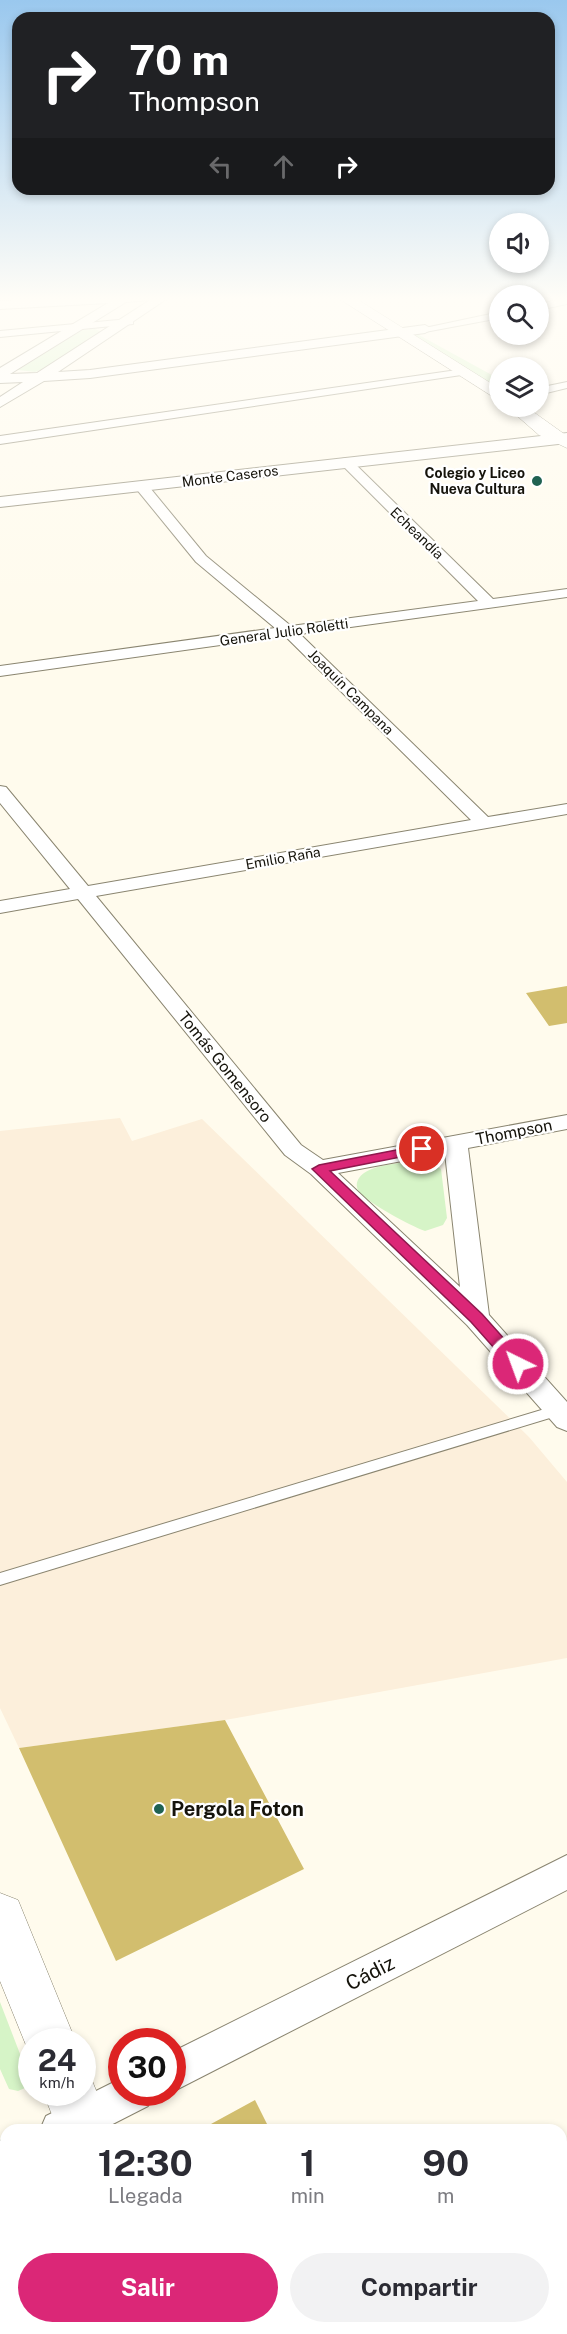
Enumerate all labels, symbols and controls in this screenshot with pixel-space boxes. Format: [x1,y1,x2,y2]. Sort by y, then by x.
text: 70 m [129,35,229,84]
icon: right [30,36,108,114]
text: Thompson [129,85,260,117]
icon: left [204,150,237,183]
icon: ahead [267,150,300,183]
icon: right [330,150,363,183]
map controls [489,213,549,417]
button: sound [489,213,549,273]
button: search [489,285,549,345]
button: layers [489,357,549,417]
street label: Monte Caseros [181,462,279,490]
place label: Colegio y Liceo Nueva Cultura [425,465,525,497]
marker: Colegio y Liceo Nueva Cultura [530,474,544,488]
street label: Echeandía [387,504,447,562]
street label: General Julio Roletti [219,615,349,649]
street label: Joaquín Campana [305,646,397,738]
street label: Emilio Raña [244,844,322,872]
street label: Tomás Gomensoro [174,1008,276,1126]
street label: Thompson [474,1115,554,1149]
pin [396,1123,447,1174]
icon: arrive [405,1132,438,1165]
position arrow [486,1332,550,1396]
place label: Pergola Foton [171,1797,304,1821]
marker: Pergola Foton [152,1802,166,1816]
street label: Cádiz [342,1951,398,1995]
speed limit sign: 30 [108,2028,186,2106]
text: 24 [38,2042,76,2078]
text: km/h [39,2074,75,2091]
text: 12:30 [98,2142,193,2184]
text: 1 [300,2142,315,2184]
text: 90 [422,2142,469,2184]
text: Llegada [108,2184,183,2208]
text: min [291,2184,325,2208]
text: m [437,2184,454,2208]
button: Salir [18,2253,278,2322]
button: Compartir [290,2253,549,2322]

